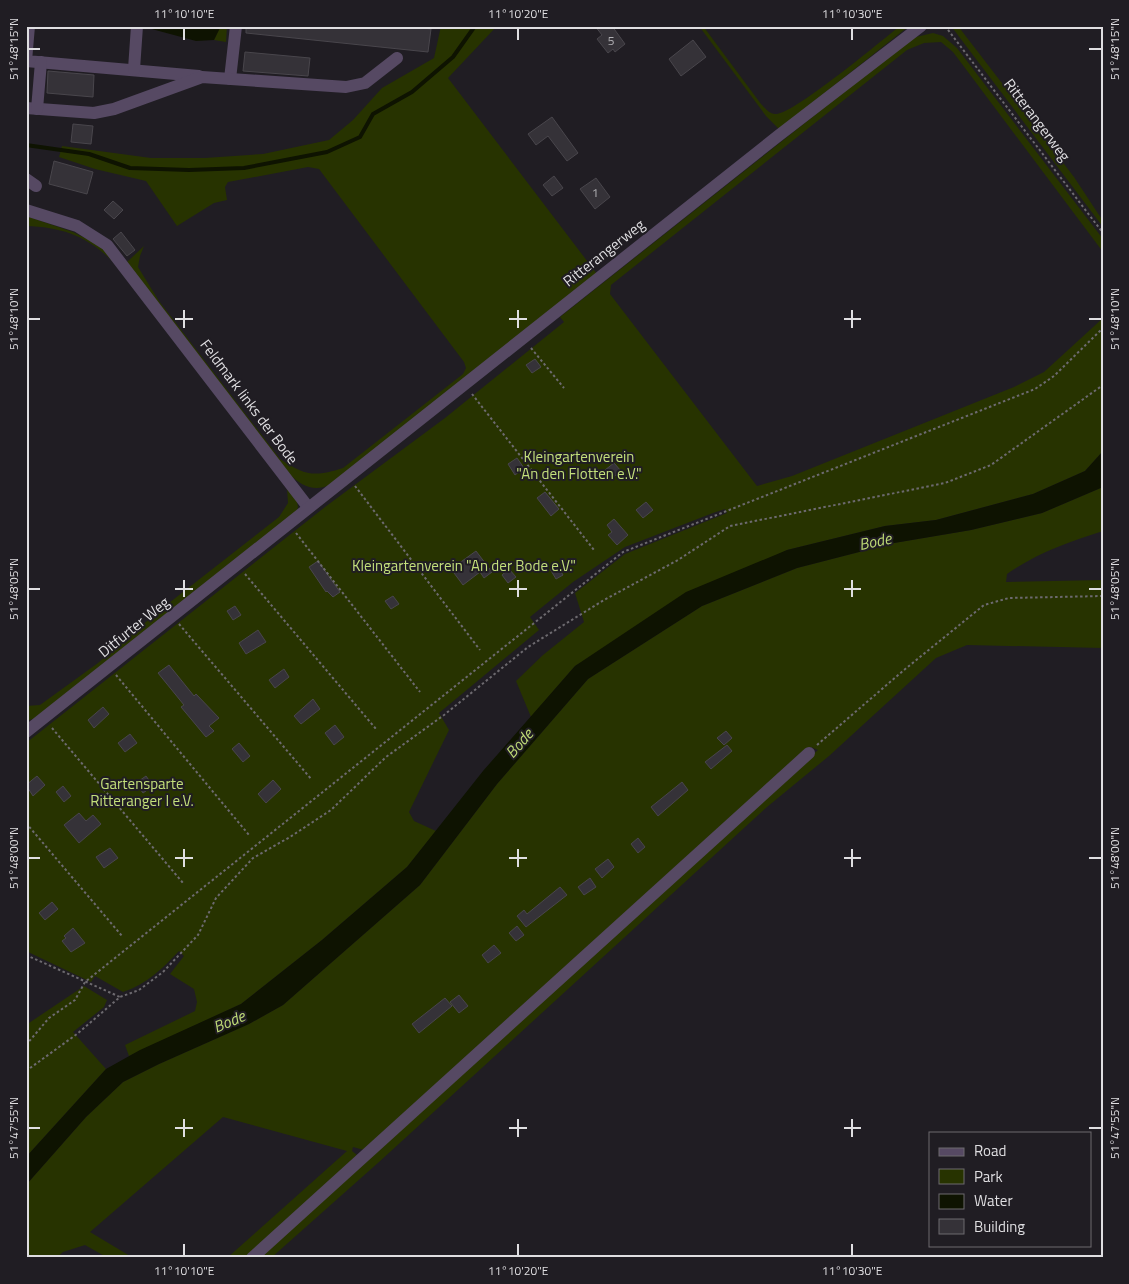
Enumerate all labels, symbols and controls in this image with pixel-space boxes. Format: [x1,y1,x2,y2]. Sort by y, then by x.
text: 11°10'10"E [154,4,215,23]
text: 11°10'20"E [488,4,549,23]
text: 11°10'30"E [822,4,883,23]
text: 51°48'15"N [4,18,23,80]
text: 51°48'15"N [1105,18,1124,80]
house number: 5 [608,31,615,50]
street label: Ritterangerweg [999,73,1076,166]
house number: 1 [592,183,598,202]
street label: Ritterangerweg [558,213,650,292]
text: 51°48'10"N [4,288,23,350]
text: 51°48'10"N [1105,288,1124,350]
street label: Feldmark links der Bode [195,334,304,469]
park label: Kleingartenverein "An den Flotten e.V." [516,445,642,485]
water label: Bode [857,526,895,556]
park label: Kleingartenverein "An der Bode e.V." [352,554,576,577]
text: 51°48'05"N [4,558,23,620]
text: 51°48'05"N [1105,558,1124,620]
street label: Ditfurter Weg [93,590,175,663]
water label: Bode [499,722,540,763]
park label: Gartensparte Ritteranger I e.V. [90,772,194,812]
text: 51°48'00"N [4,827,23,889]
text: 51°48'00"N [1105,827,1124,889]
water label: Bode [209,1003,250,1038]
text: 51°47'55"N [4,1097,23,1159]
text: 51°47'55"N [1105,1097,1124,1159]
legend [929,1132,1092,1246]
text: Road [974,1139,1006,1162]
text: Park [974,1165,1003,1188]
text: Water [974,1189,1013,1212]
text: Building [974,1215,1025,1238]
text: 11°10'10"E [154,1261,215,1280]
text: 11°10'20"E [488,1261,549,1280]
text: 11°10'30"E [822,1261,883,1280]

